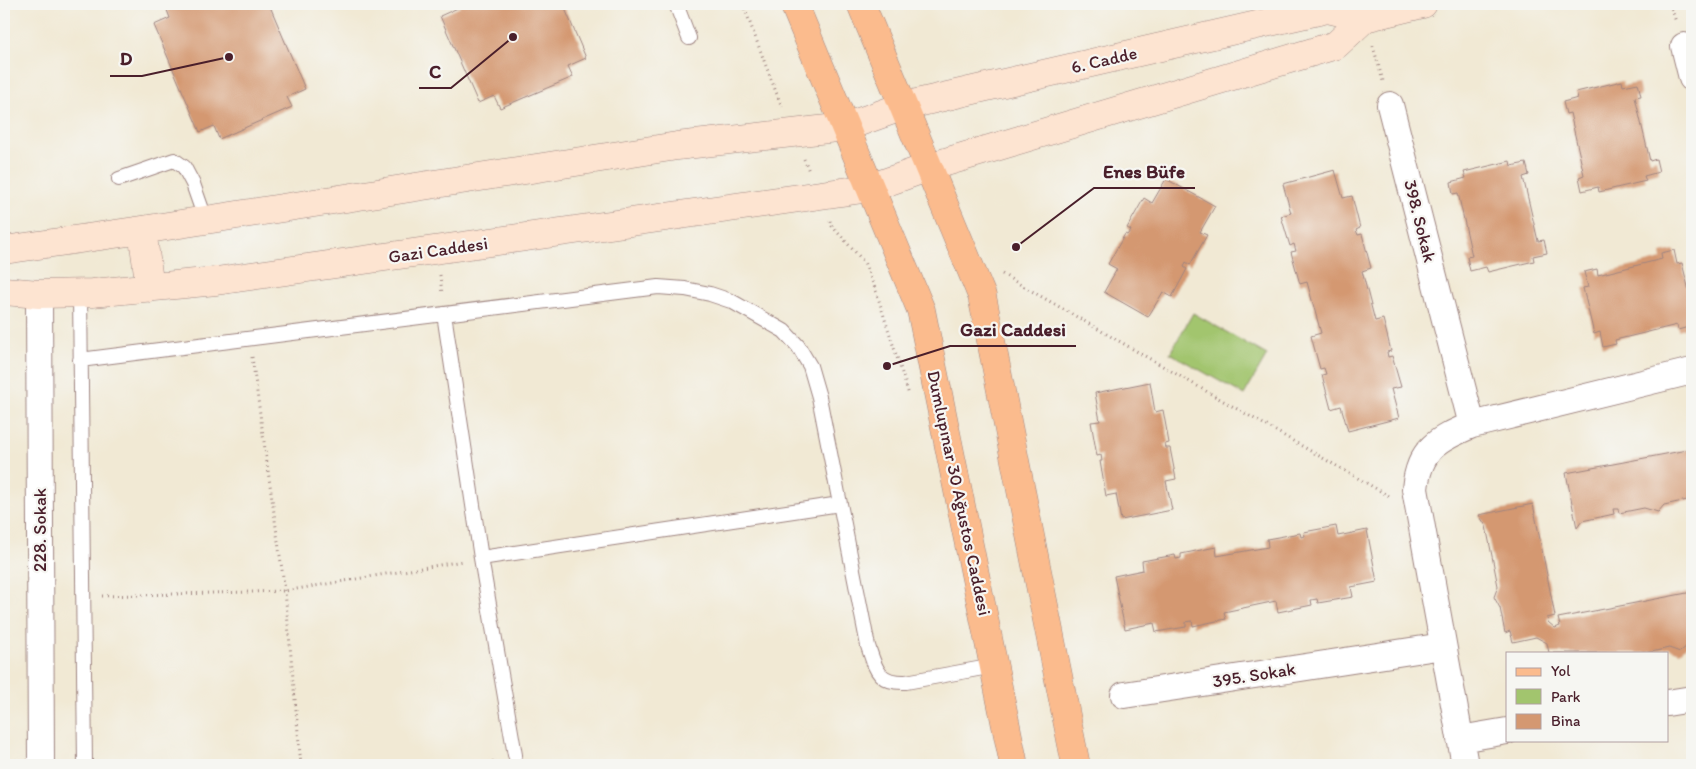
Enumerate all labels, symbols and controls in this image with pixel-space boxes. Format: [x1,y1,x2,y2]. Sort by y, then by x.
callout: D [110,42,142,76]
street label: 6. Cadde [1069,42,1139,78]
text: D [120,47,133,70]
callout: C [419,54,451,88]
text: C [429,60,441,83]
callout: Enes Büfe [1094,154,1195,188]
text: Enes Büfe [1103,160,1185,183]
street label: 398. Sokak [1399,177,1441,265]
street label: Gazi Caddesi [387,232,489,268]
callout: Gazi Caddesi [950,312,1076,346]
text: Gazi Caddesi [960,318,1066,341]
street label: Dumlupınar 30 Ağustos Caddesi [922,368,996,618]
street label: 228. Sokak [29,488,51,572]
legend [1506,652,1668,742]
street label: 395. Sokak [1211,658,1297,692]
text: Yol [1551,662,1571,680]
text: Park [1551,688,1581,706]
text: Bina [1551,712,1581,730]

